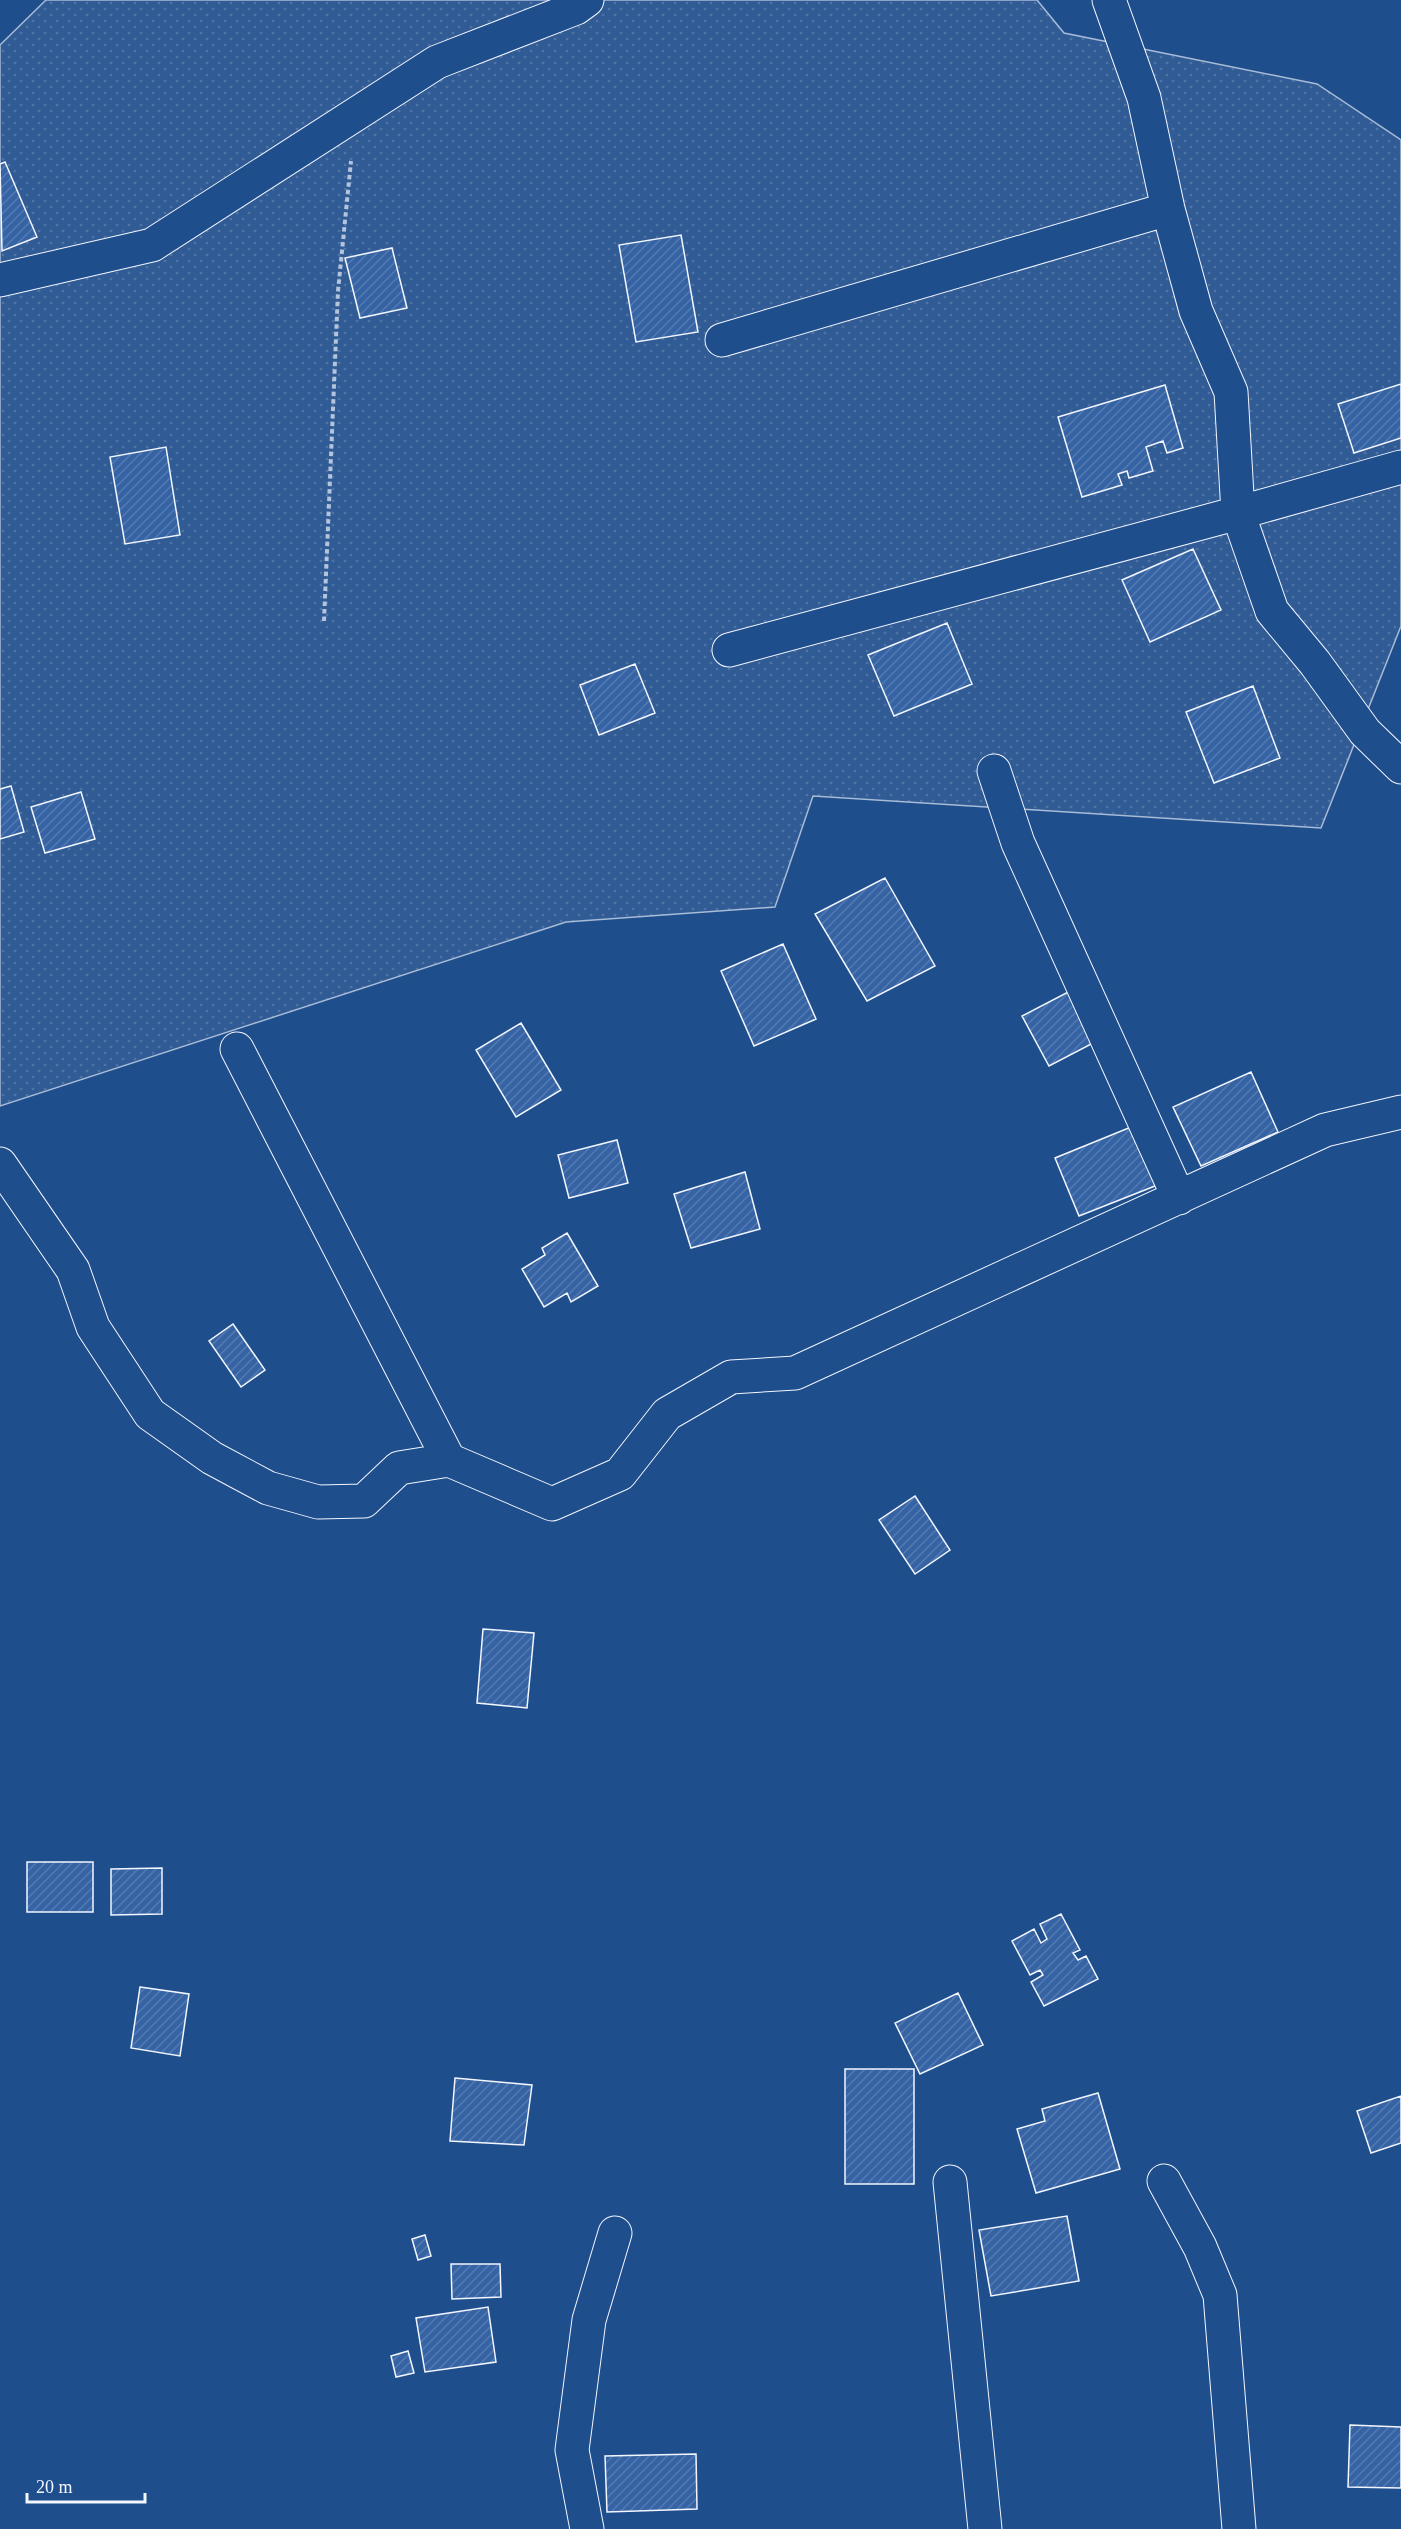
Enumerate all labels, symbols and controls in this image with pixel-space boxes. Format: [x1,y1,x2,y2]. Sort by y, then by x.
scale bar [27,2466,146,2504]
text: 20 m [36,2477,73,2497]

